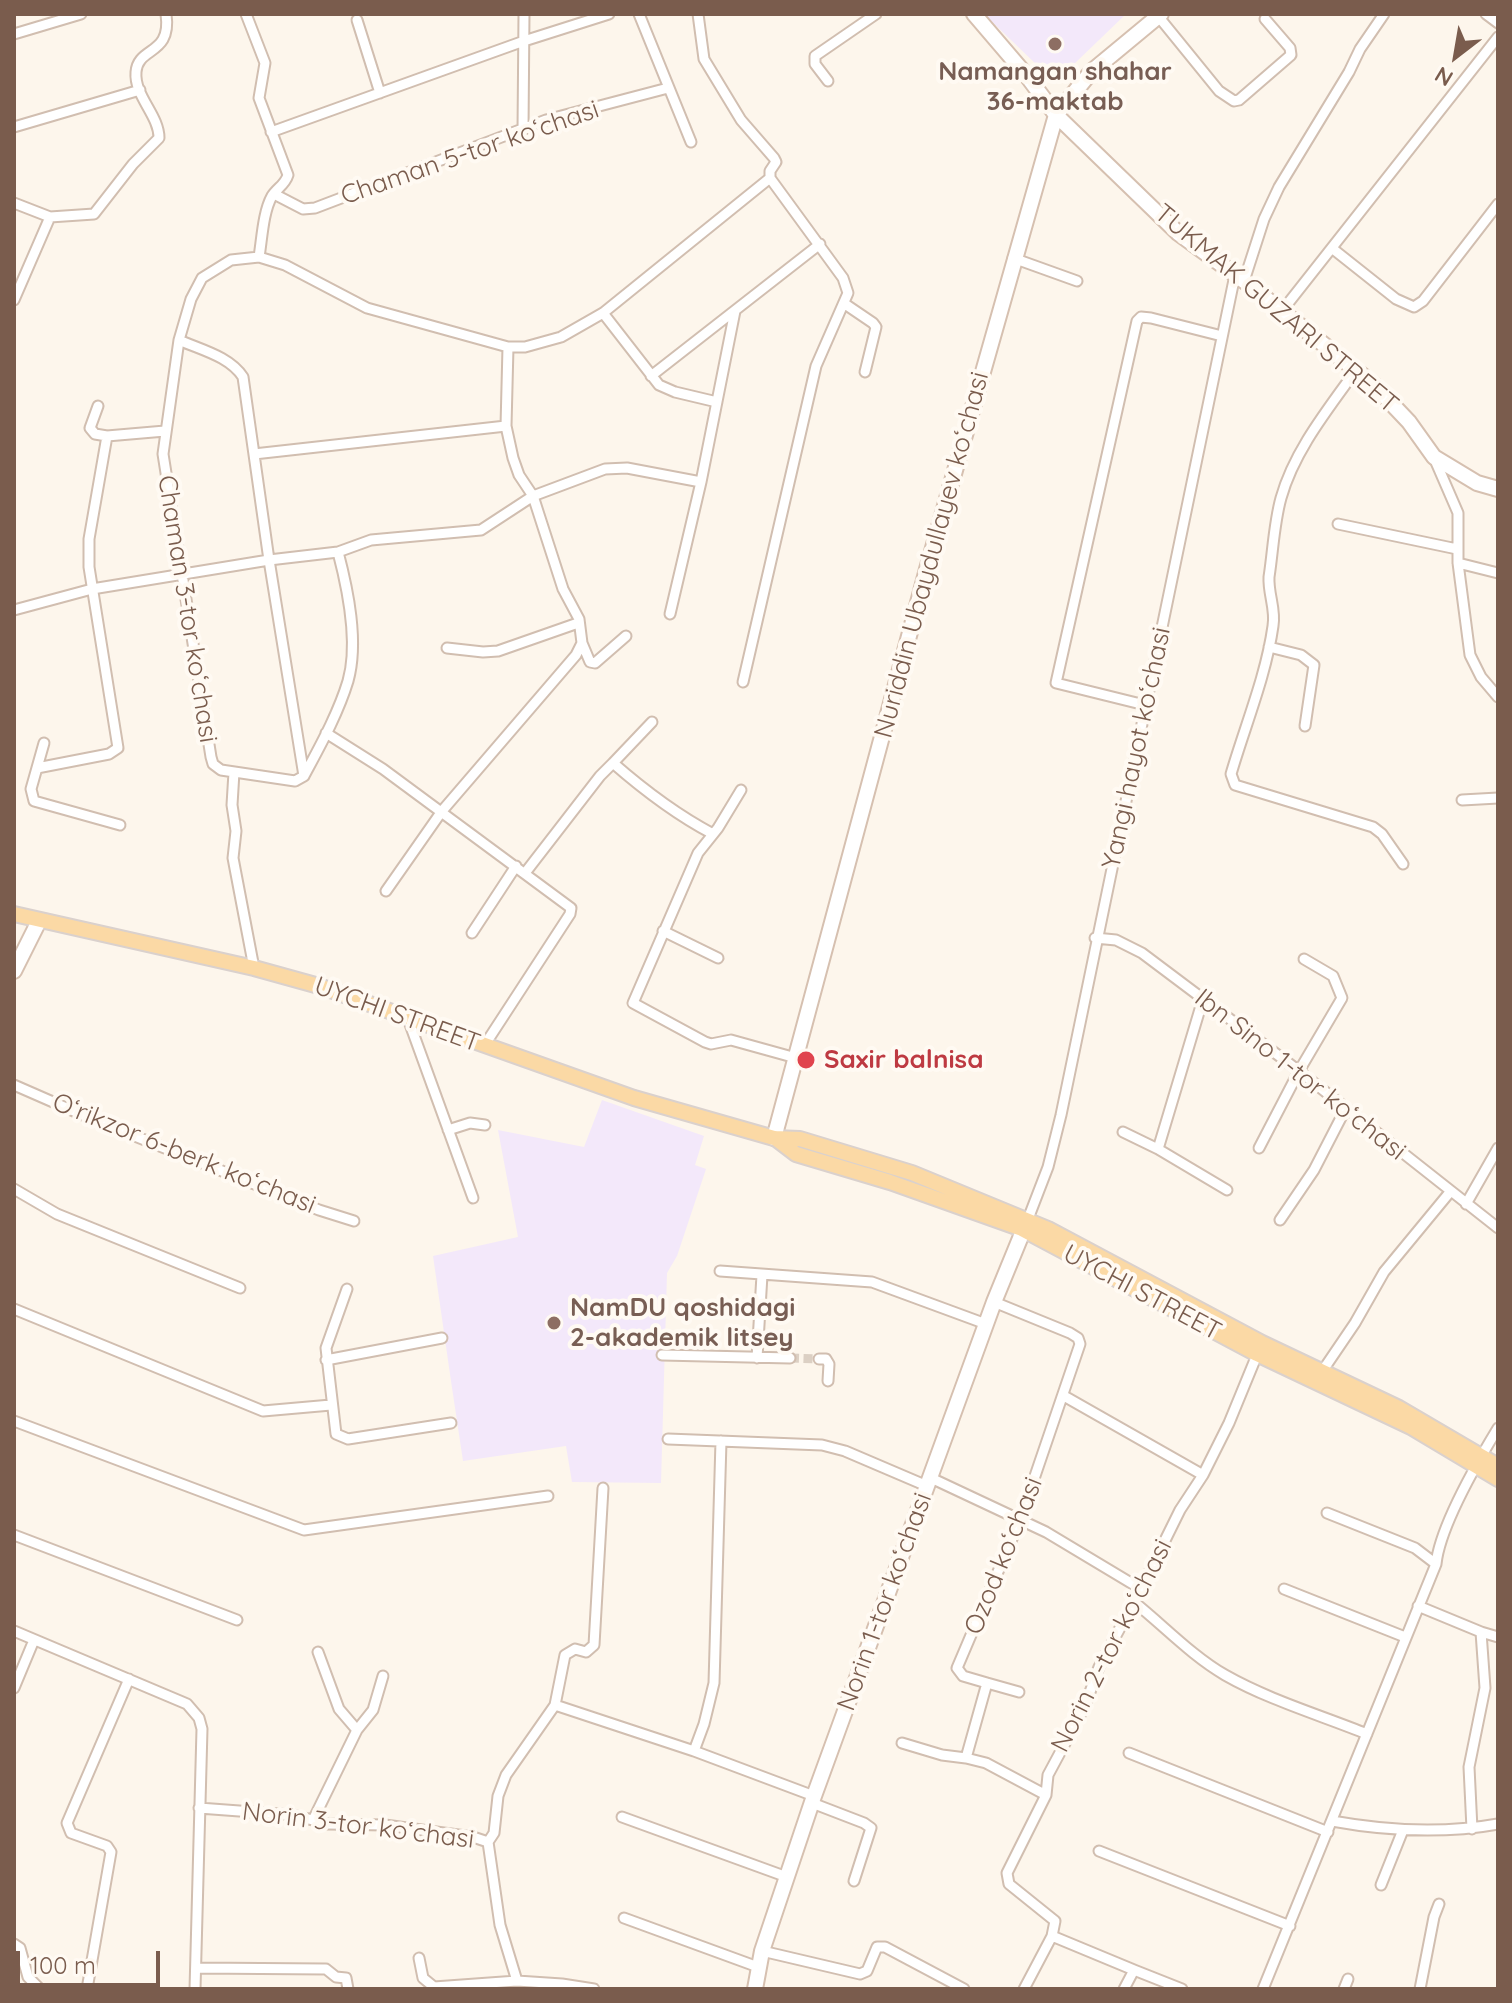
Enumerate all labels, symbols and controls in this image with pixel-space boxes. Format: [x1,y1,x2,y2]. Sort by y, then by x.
north arrow [1416,16,1496,96]
marker: Namangan shahar 36-maktab [1046,35,1064,53]
place label: Namangan shahar 36-maktab [938,56,1172,118]
text: N [1430,60,1458,93]
street label: Chaman 5-tor koʻchasi [337,94,603,212]
street label: TUKMAK GUZARI STREET [1148,198,1404,420]
street label: Nuriddin Ubaydullayev koʻchasi [868,368,996,742]
street label: Chaman 3-tor koʻchasi [150,473,224,745]
street label: Yangi hayot koʻchasi [1096,624,1178,872]
street label: UYCHI STREET [310,971,484,1059]
street label: Ibn Sino 1-tor koʻchasi [1188,983,1412,1167]
place label: Saxir balnisa [824,1044,984,1076]
marker: Saxir balnisa [795,1049,817,1071]
street label: Oʻrikzor 6-berk koʻchasi [48,1087,320,1221]
street label: UYCHI STREET [1058,1238,1226,1348]
place label: NamDU qoshidagi 2-akademik litsey [570,1292,795,1354]
marker: NamDU qoshidagi 2-akademik litsey [545,1314,563,1332]
street label: Ozod koʻchasi [958,1473,1050,1639]
street label: Norin 1-tor koʻchasi [831,1489,939,1715]
street label: Norin 2-tor koʻchasi [1045,1535,1179,1757]
street label: Norin 3-tor koʻchasi [240,1796,476,1856]
scale bar [20,1935,164,1985]
text: 100 m [30,1950,96,1980]

